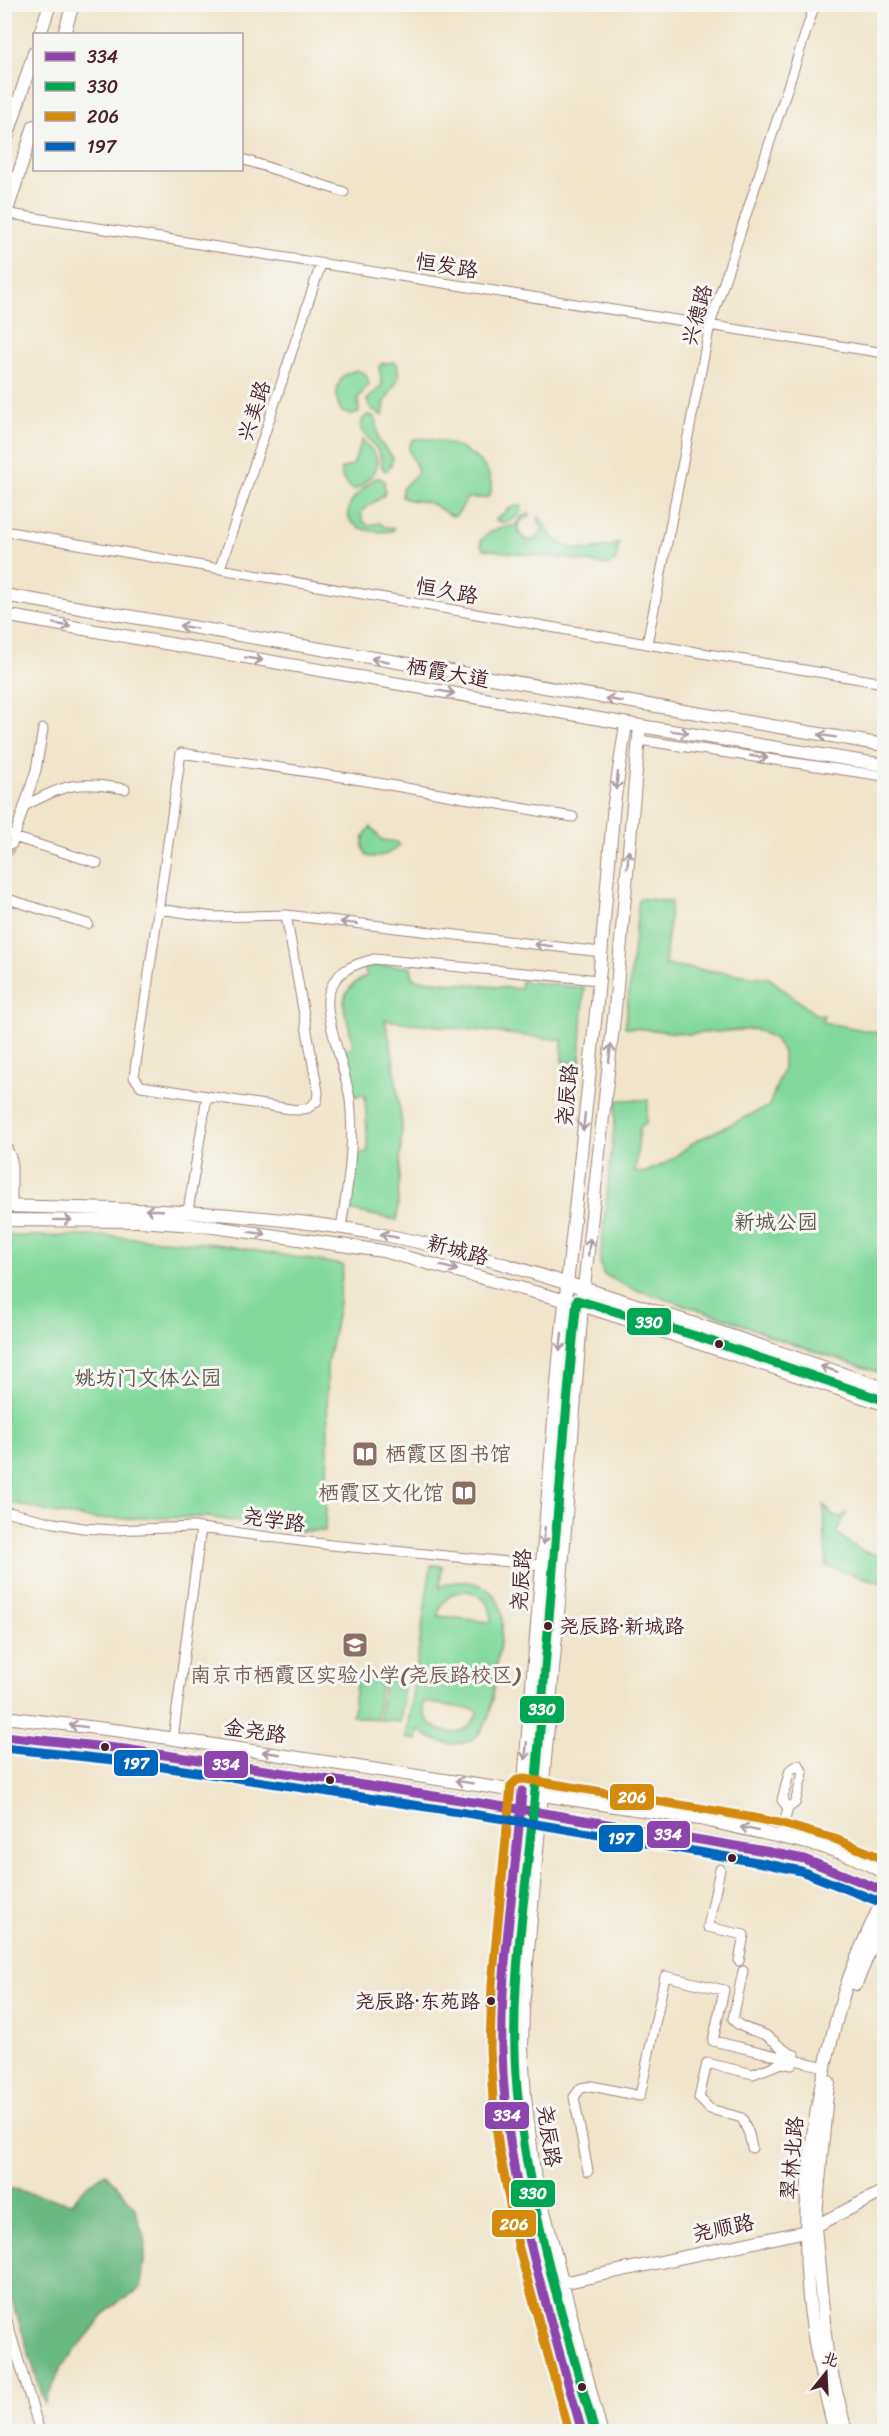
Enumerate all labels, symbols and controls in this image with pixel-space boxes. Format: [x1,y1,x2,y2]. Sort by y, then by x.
legend [33,33,243,171]
text: 334 [87,41,118,73]
text: 330 [87,71,118,103]
text: 206 [87,101,119,133]
text: 197 [87,131,118,163]
street label: 恒发路 [413,242,481,290]
street label: 兴德路 [670,280,724,350]
street label: 兴美路 [226,375,282,447]
street label: 恒久路 [413,567,481,615]
one-way arrow [52,620,71,631]
one-way arrow [179,621,198,632]
street label: 栖霞大道 [403,647,493,699]
one-way arrow [244,654,264,665]
one-way arrow [371,654,391,665]
one-way arrow [436,687,456,698]
one-way arrow [604,694,624,705]
one-way arrow [669,727,689,738]
one-way arrow [817,730,837,741]
one-way arrow [749,752,768,763]
one-way arrow [611,771,622,791]
one-way arrow [623,850,634,869]
one-way arrow [340,917,360,928]
one-way arrow [534,939,553,950]
one-way arrow [605,1044,616,1064]
street label: 尧辰路 [545,1062,589,1128]
one-way arrow [578,1111,589,1131]
park label: 新城公园 [734,1203,818,1241]
one-way arrow [144,1205,164,1216]
one-way arrow [52,1215,72,1226]
street label: 新城路 [423,1223,493,1277]
one-way arrow [247,1227,267,1238]
one-way arrow [380,1230,400,1241]
one-way arrow [583,1238,594,1257]
one-way arrow [439,1262,458,1274]
line badge: 330 [626,1307,672,1336]
text: 330 [634,1308,663,1337]
one-way arrow [555,1331,566,1351]
unlabelled marker [713,1338,725,1350]
park label: 姚坊门文体公园 [75,1359,222,1397]
one-way arrow [820,1363,839,1374]
place label: 栖霞区图书馆 [385,1435,511,1473]
library icon: 栖霞区图书馆 [350,1439,380,1469]
place label: 栖霞区文化馆 [318,1474,444,1512]
library icon: 栖霞区文化馆 [449,1478,479,1508]
street label: 尧学路 [240,1497,308,1543]
one-way arrow [538,1525,549,1545]
street label: 尧辰路 [500,1547,542,1613]
place label: 尧辰路·新城路 [559,1609,685,1644]
marker: 尧辰路·新城路 [542,1620,554,1632]
school or university icon: 南京市栖霞区实验小学(尧辰路校区) [340,1630,370,1660]
place label: 南京市栖霞区实验小学(尧辰路校区) [190,1656,521,1694]
line badge: 330 [519,1695,565,1724]
text: 330 [527,1695,556,1724]
street label: 金尧路 [221,1708,289,1754]
one-way arrow [69,1720,89,1731]
unlabelled marker [99,1741,111,1753]
one-way arrow [520,1741,531,1761]
one-way arrow [262,1748,282,1759]
line badge: 197 [113,1749,159,1777]
text: 197 [123,1749,151,1778]
line badge: 334 [203,1750,249,1779]
text: 334 [211,1750,240,1779]
unlabelled marker [324,1774,336,1786]
one-way arrow [455,1777,475,1788]
line badge: 206 [609,1783,655,1811]
text: 206 [617,1783,646,1812]
line badge: 334 [646,1820,691,1849]
text: 334 [653,1820,682,1849]
one-way arrow [740,1823,759,1834]
line badge: 197 [598,1824,644,1853]
text: 197 [608,1824,636,1853]
unlabelled marker [726,1852,738,1864]
place label: 尧辰路·东苑路 [355,1984,481,2019]
marker: 尧辰路·东苑路 [485,1995,497,2007]
line badge: 334 [484,2101,530,2130]
text: 334 [492,2101,521,2130]
street label: 尧辰路 [526,2102,572,2170]
street label: 翠林北路 [769,2115,815,2201]
line badge: 330 [510,2179,556,2208]
text: 330 [518,2179,547,2208]
street label: 尧顺路 [688,2203,758,2253]
line badge: 206 [491,2209,537,2238]
text: 206 [499,2210,528,2239]
north arrow [796,2343,856,2403]
text: 北 [818,2343,843,2375]
unlabelled marker [576,2381,588,2393]

